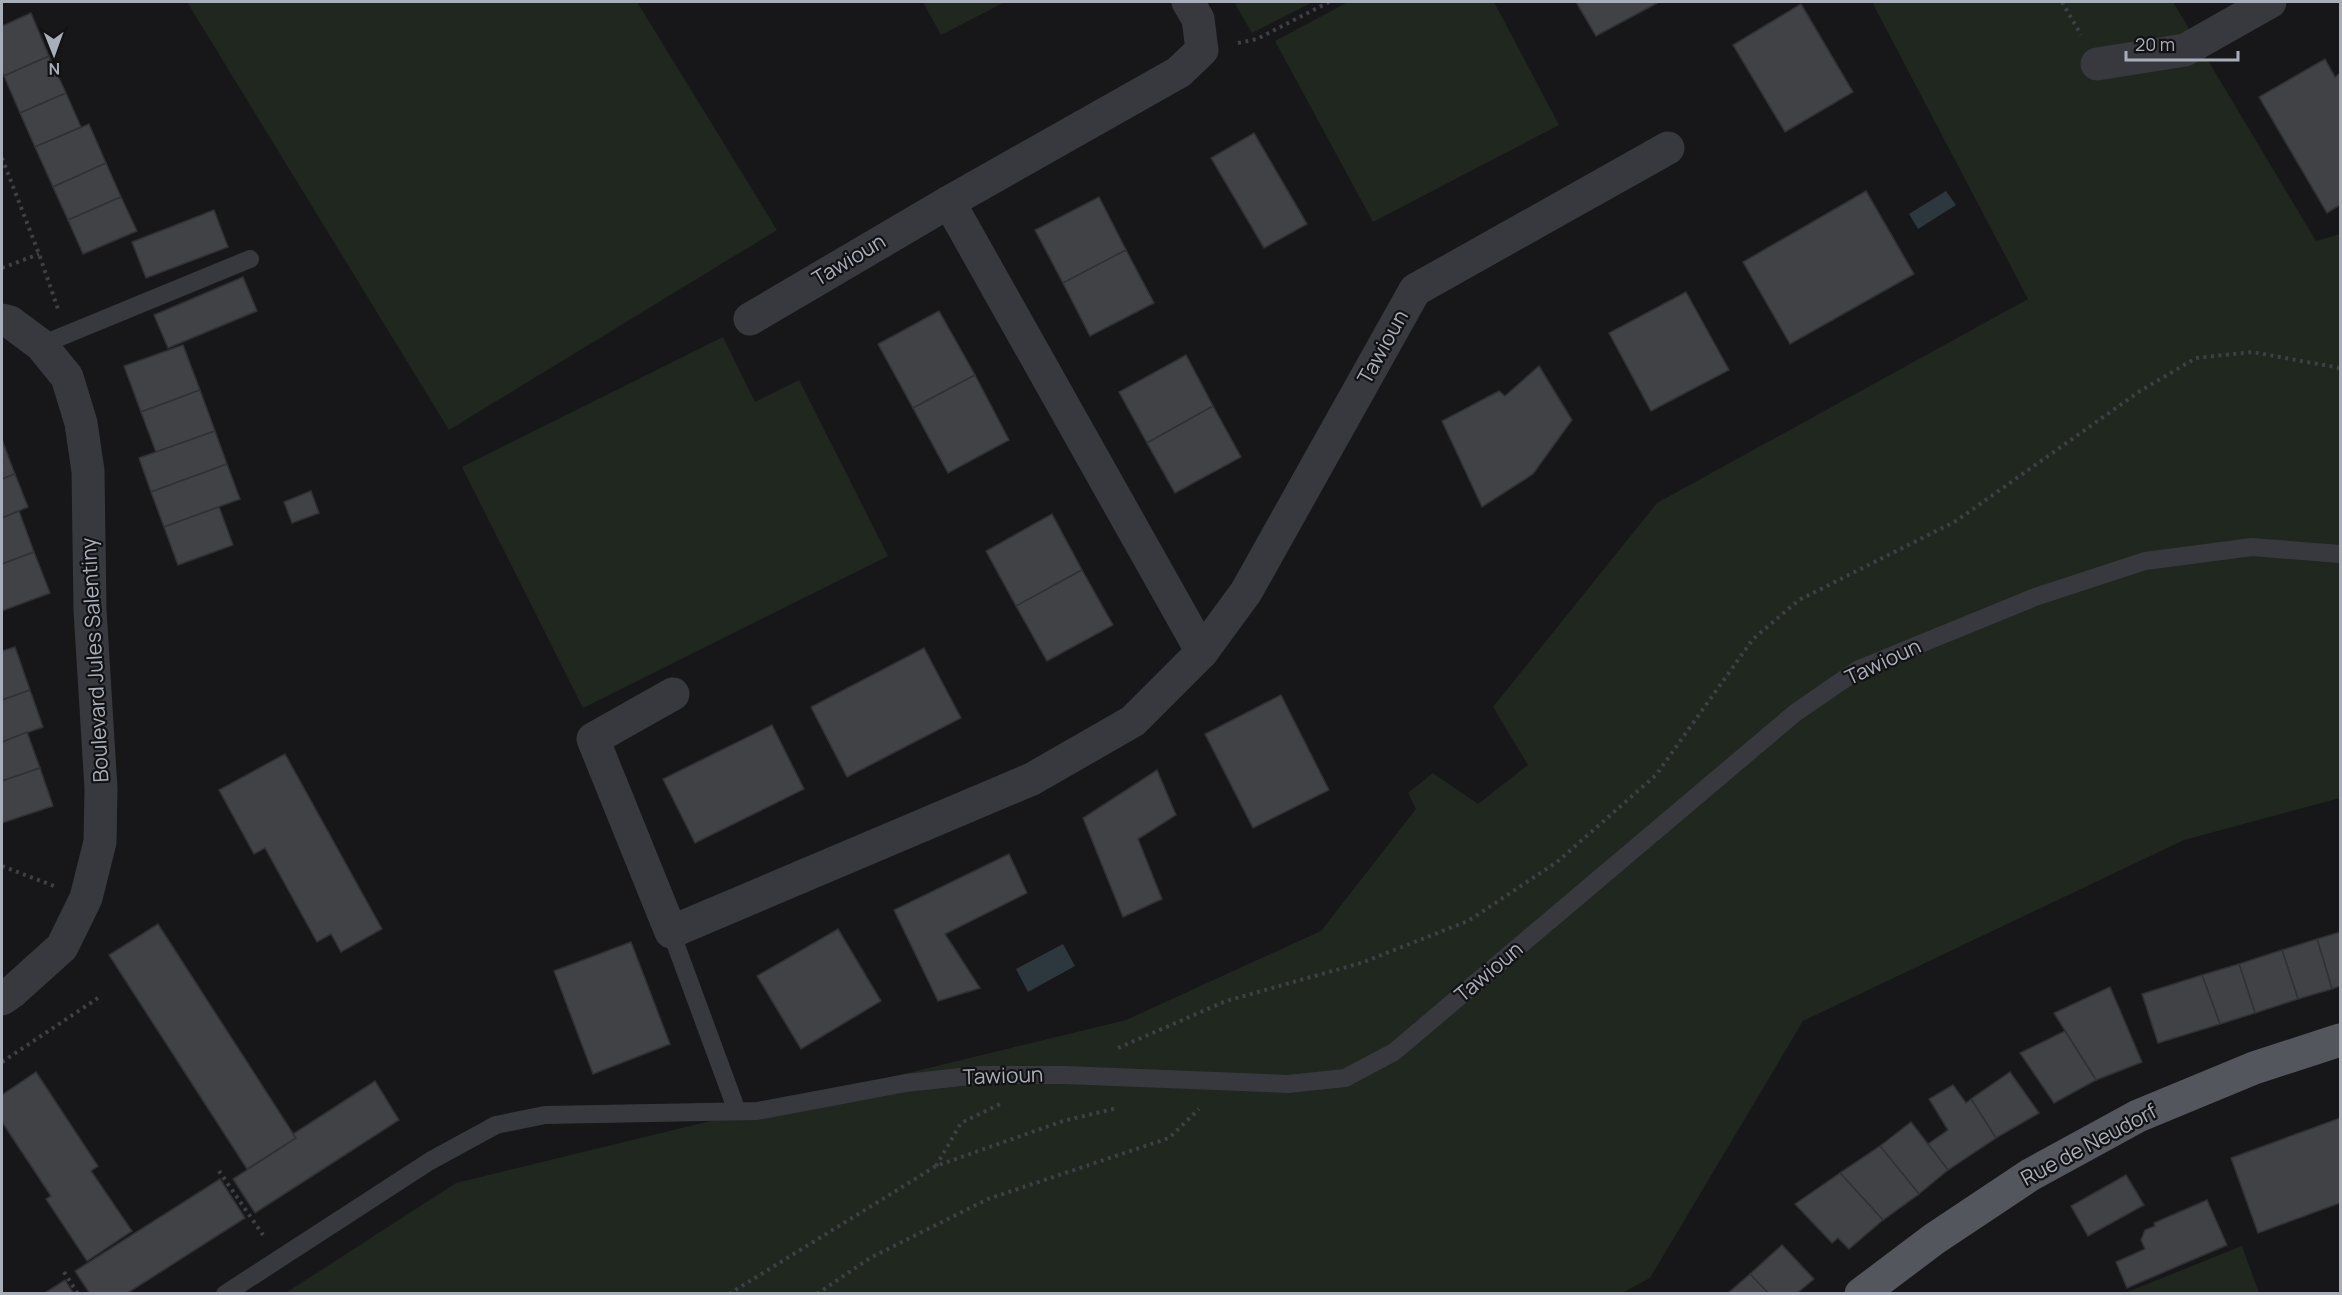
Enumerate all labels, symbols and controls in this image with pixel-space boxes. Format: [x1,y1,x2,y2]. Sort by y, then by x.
north arrow [24,24,84,84]
scale bar [2126,24,2238,62]
text: 20 m [2135,32,2175,56]
text: N [48,58,60,80]
street label: Tawioun [807,226,890,292]
street label: Tawioun [1350,304,1414,389]
street label: Boulevard Jules Salentiny [74,537,114,783]
street label: Tawioun [1840,631,1925,691]
street label: Tawioun [1448,935,1528,1008]
street label: Tawioun [962,1060,1044,1090]
street label: Rue de Neudorf [2016,1096,2162,1192]

